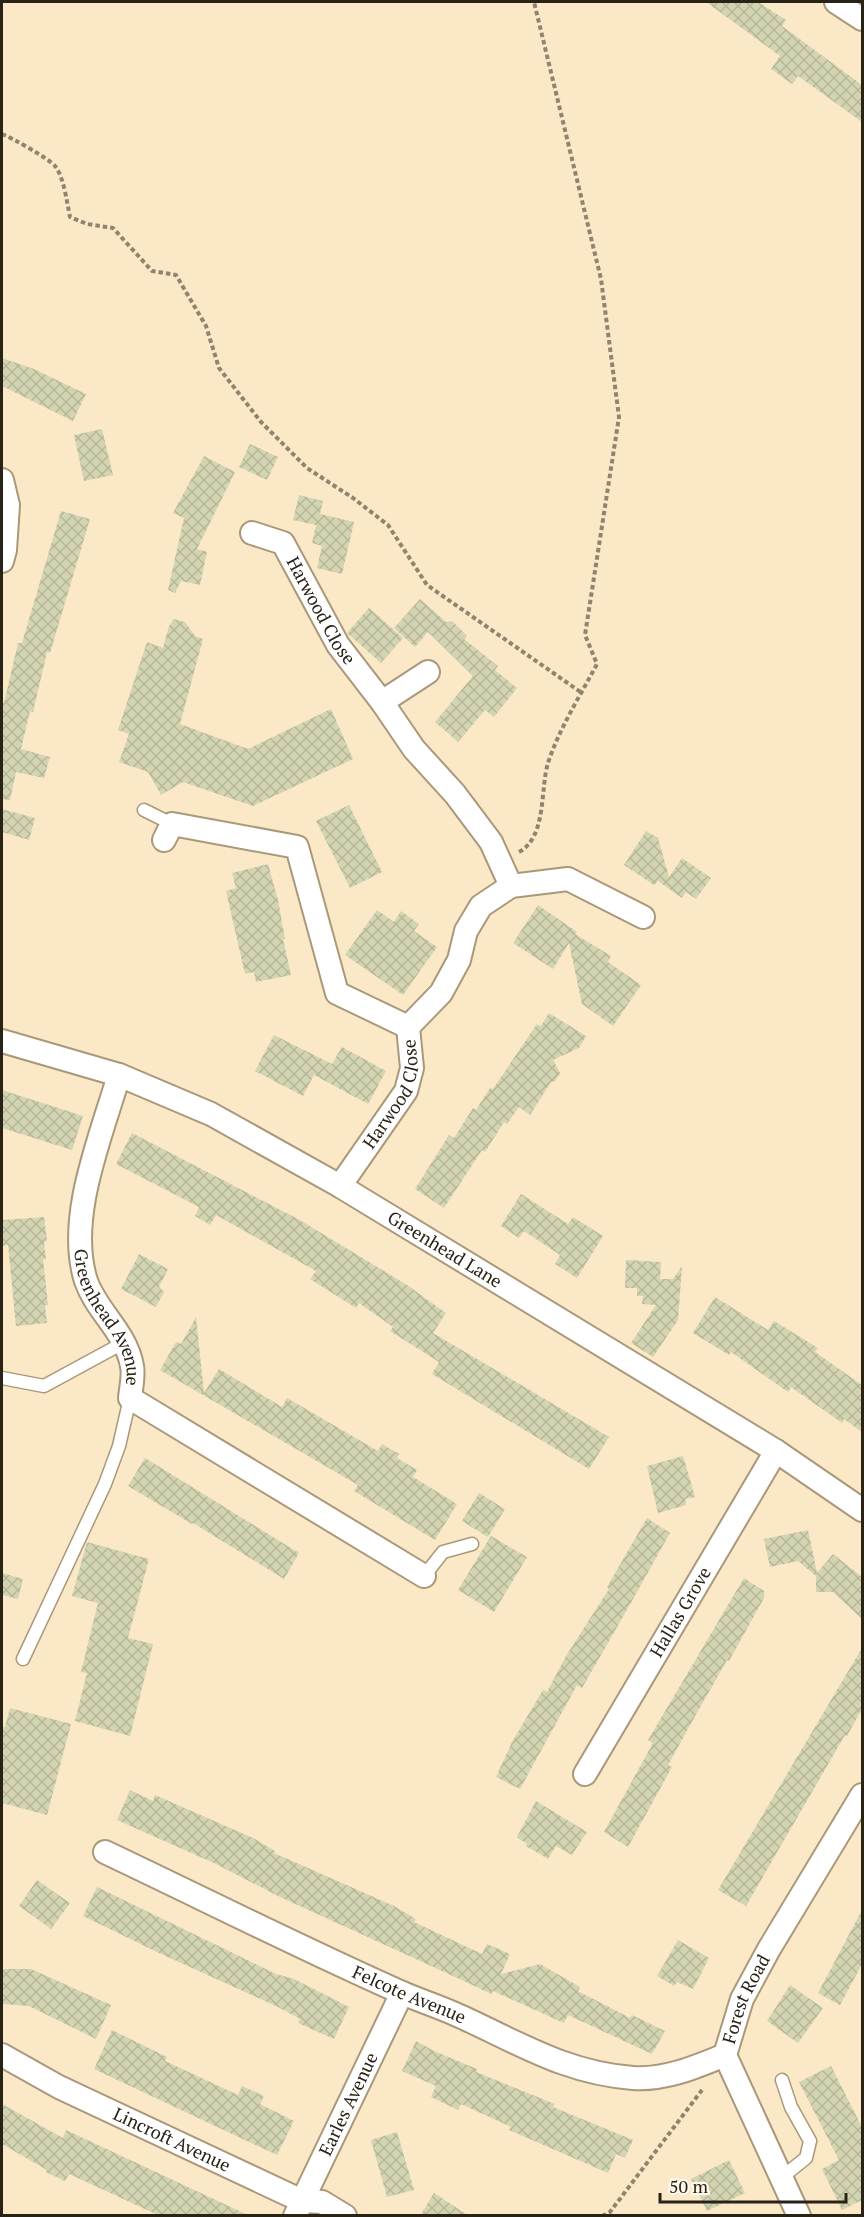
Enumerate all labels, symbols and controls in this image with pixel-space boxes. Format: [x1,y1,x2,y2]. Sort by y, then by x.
street label: Harwood Close [281,552,362,669]
street label: Harwood Close [357,1038,423,1153]
street label: Greenhead Lane [383,1205,507,1293]
street label: Greenhead Avenue [69,1248,146,1387]
street label: Hallas Grove [644,1562,716,1661]
street label: Forest Road [716,1950,775,2046]
street label: Felcote Avenue [349,1959,470,2028]
street label: Earles Avenue [313,2048,383,2159]
street label: Lincroft Avenue [110,2101,235,2177]
scale bar [660,2166,846,2204]
text: 50 m [669,2174,709,2198]

